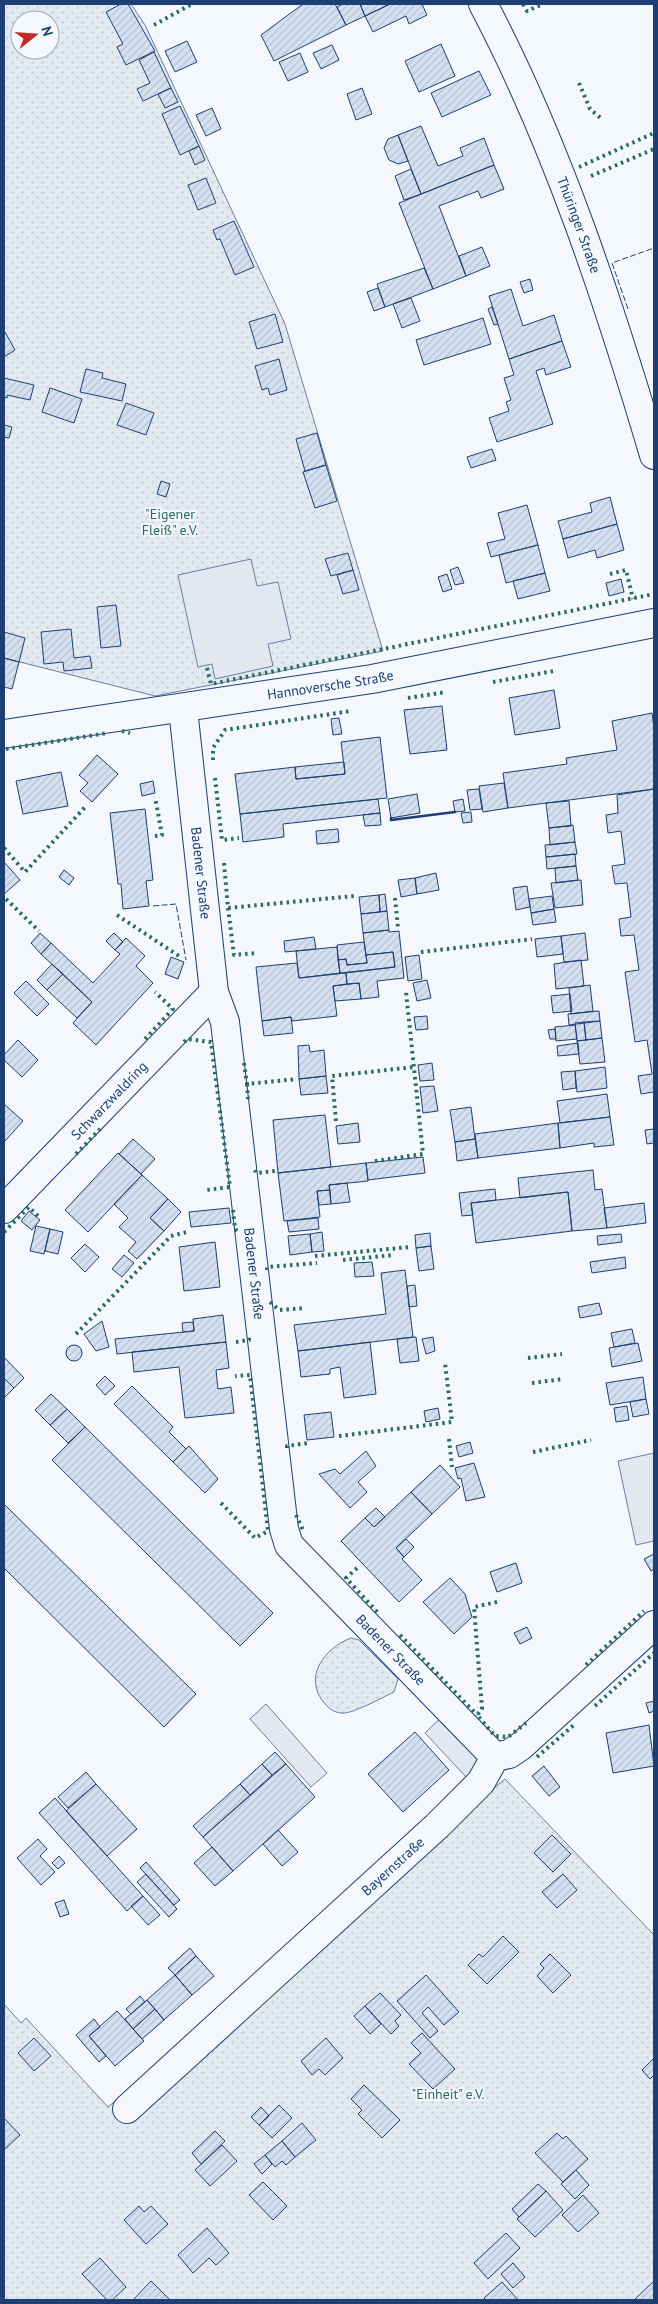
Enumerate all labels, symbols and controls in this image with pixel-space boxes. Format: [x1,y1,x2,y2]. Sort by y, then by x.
north arrow [10,10,60,60]
text: N [37,24,57,38]
street label: Thüringer Straße [553,174,605,276]
park label: "Eigener Fleiß" e.V. [142,505,198,539]
street label: Hannoversche Straße [266,666,395,704]
street label: Badener Straße [187,826,215,920]
street label: Schwarzwaldring [67,1057,151,1144]
street label: Badener Straße [240,1227,269,1321]
street label: Badener Straße [352,1610,430,1689]
street label: Bayernstraße [358,1833,428,1900]
park label: "Einheit" e.V. [411,2085,485,2103]

